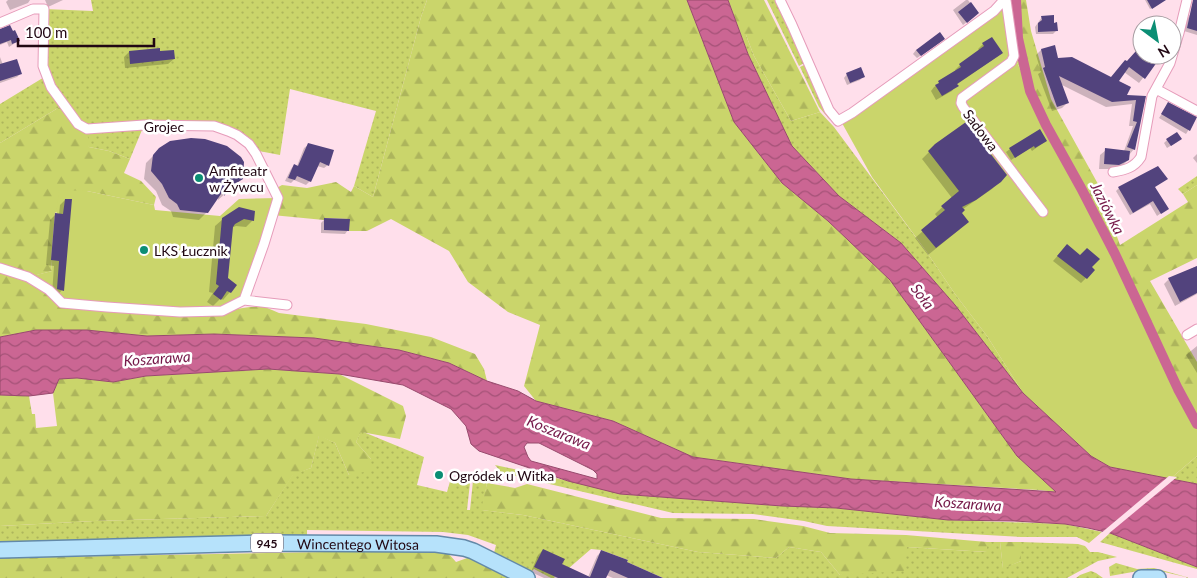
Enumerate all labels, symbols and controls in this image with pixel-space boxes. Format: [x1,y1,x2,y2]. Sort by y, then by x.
scale bar [18,15,154,47]
north arrow [1132,15,1182,65]
text: 100 m [25,23,67,41]
text: N [1155,41,1173,62]
street label: Sadowa [960,106,1002,154]
street label: Grojec [144,118,184,135]
place label: Amfiteatr w Żywcu [209,162,267,195]
marker: Amfiteatr w Żywcu [193,172,205,184]
water label: Jaziówka [1087,178,1129,237]
place label: LKS Łucznik [154,242,228,259]
marker: LKS Łucznik [138,244,150,256]
water label: Soła [908,280,939,313]
water label: Koszarawa [123,347,191,369]
water label: Koszarawa [525,411,594,453]
place label: Ogródek u Witka [449,467,554,484]
marker: Ogródek u Witka [433,469,445,481]
water label: Koszarawa [934,492,1002,514]
road number: 945 [251,534,283,552]
street label: Wincentego Witosa [297,535,419,552]

